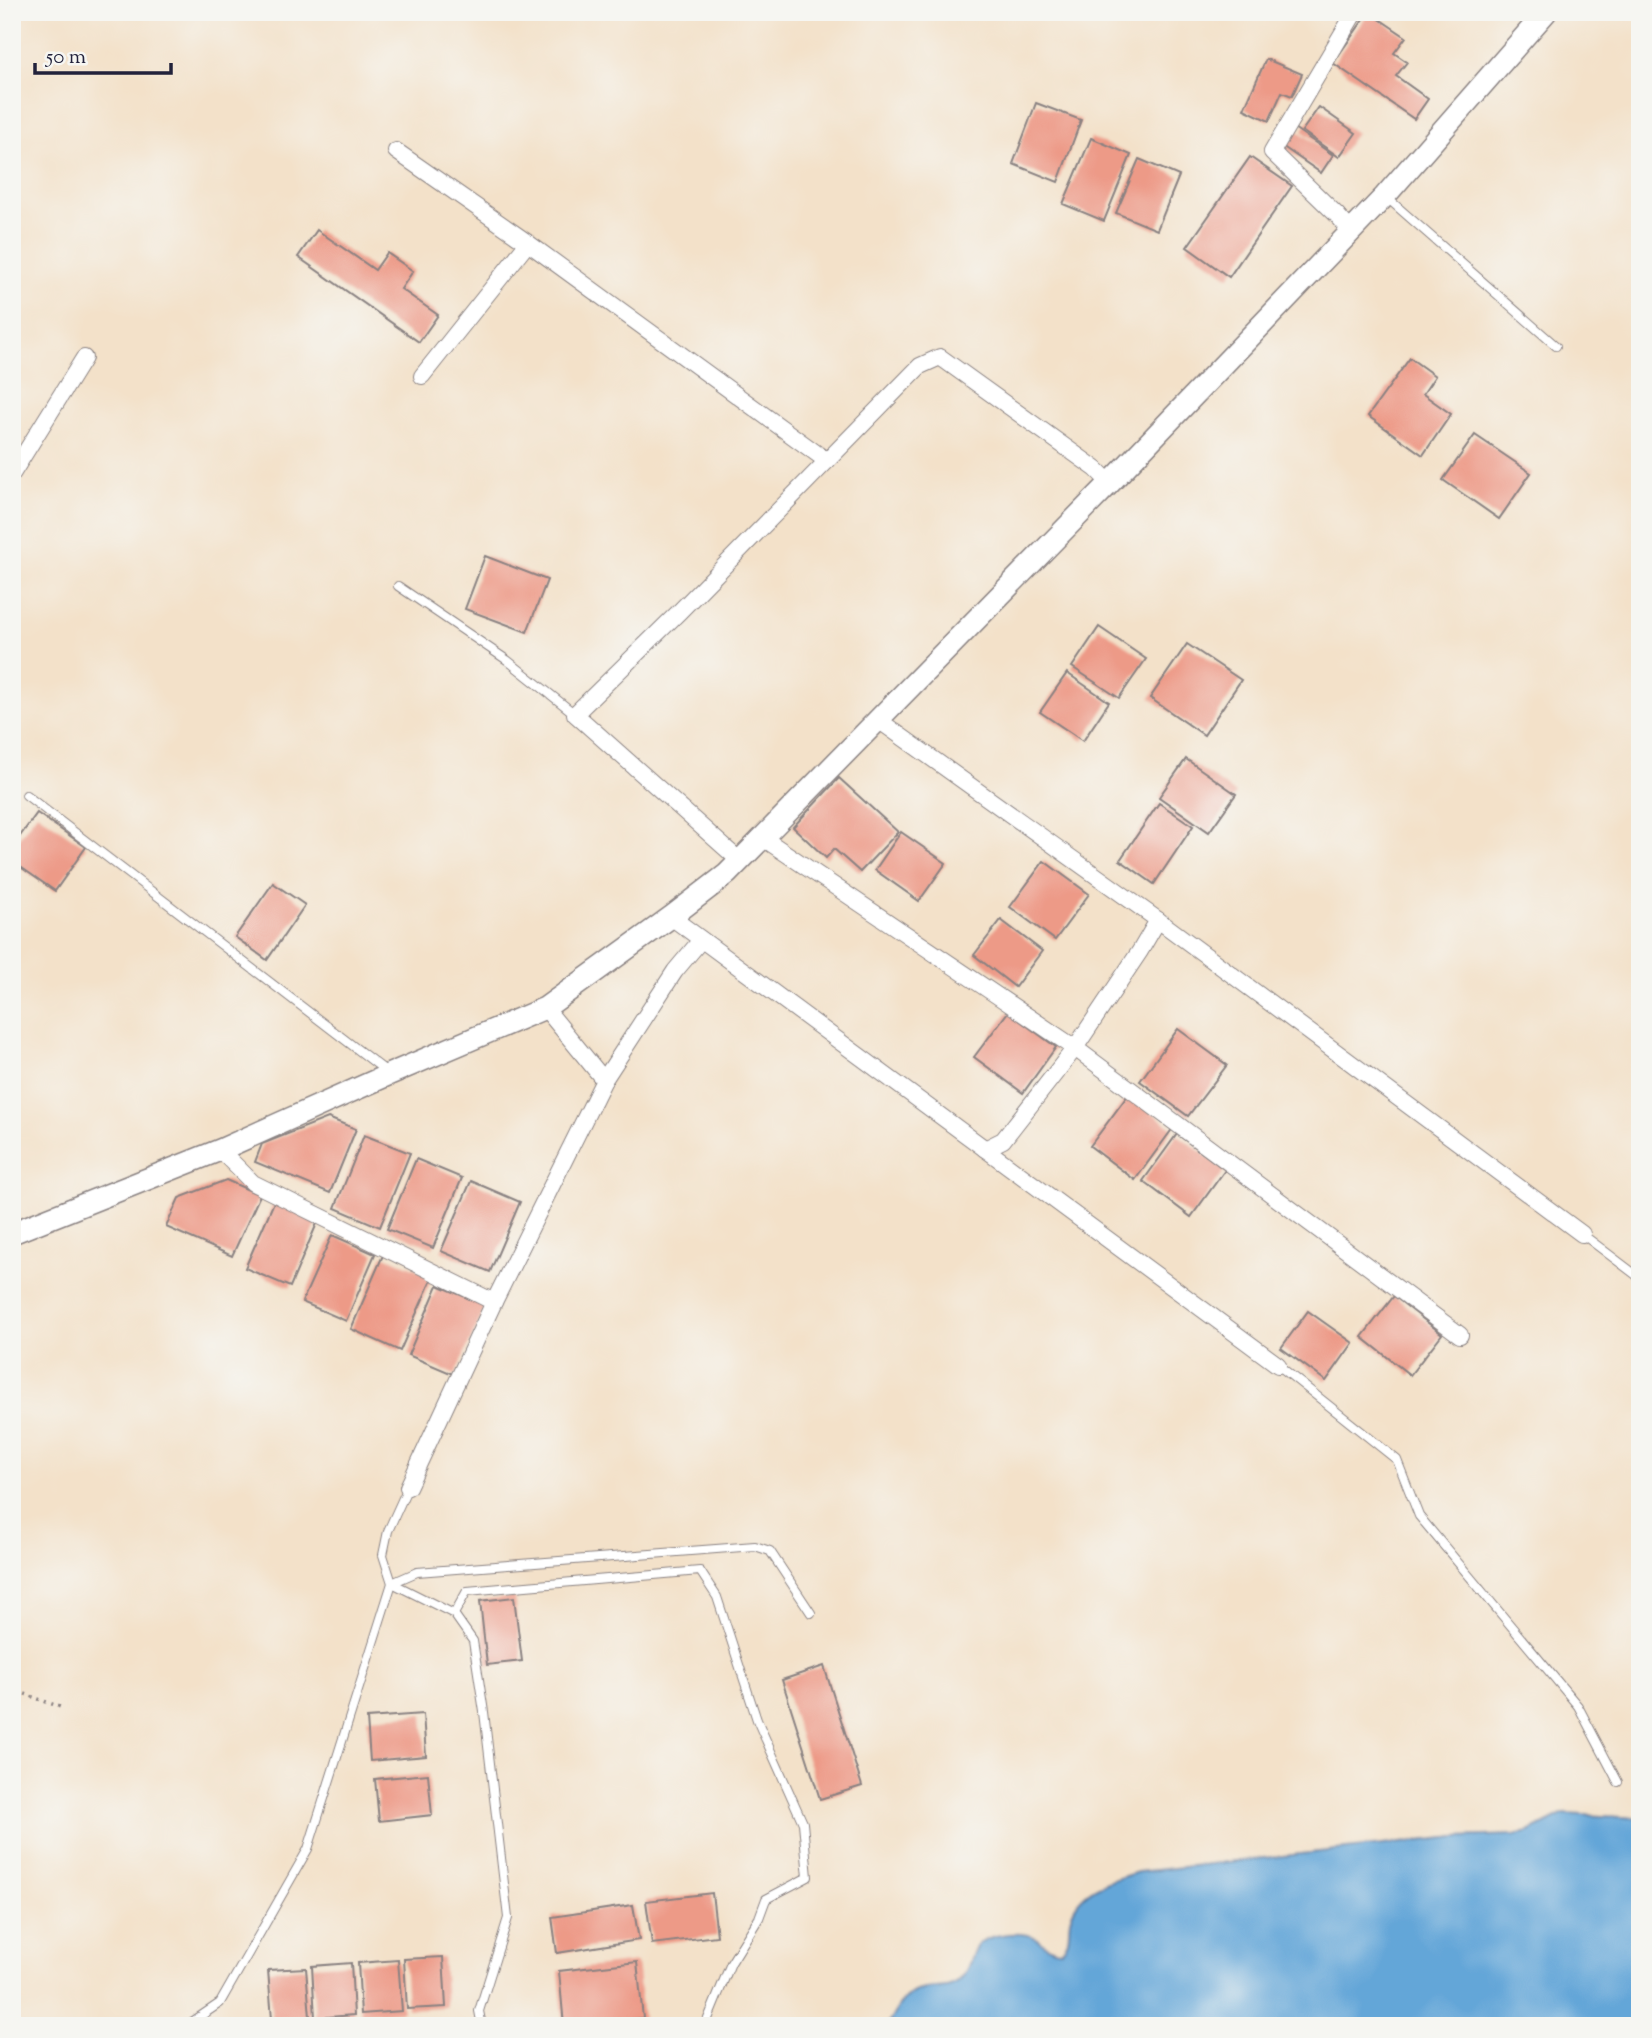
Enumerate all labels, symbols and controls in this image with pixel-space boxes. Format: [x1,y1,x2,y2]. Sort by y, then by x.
scale bar [35,32,172,76]
text: 50 m [45,43,86,73]

